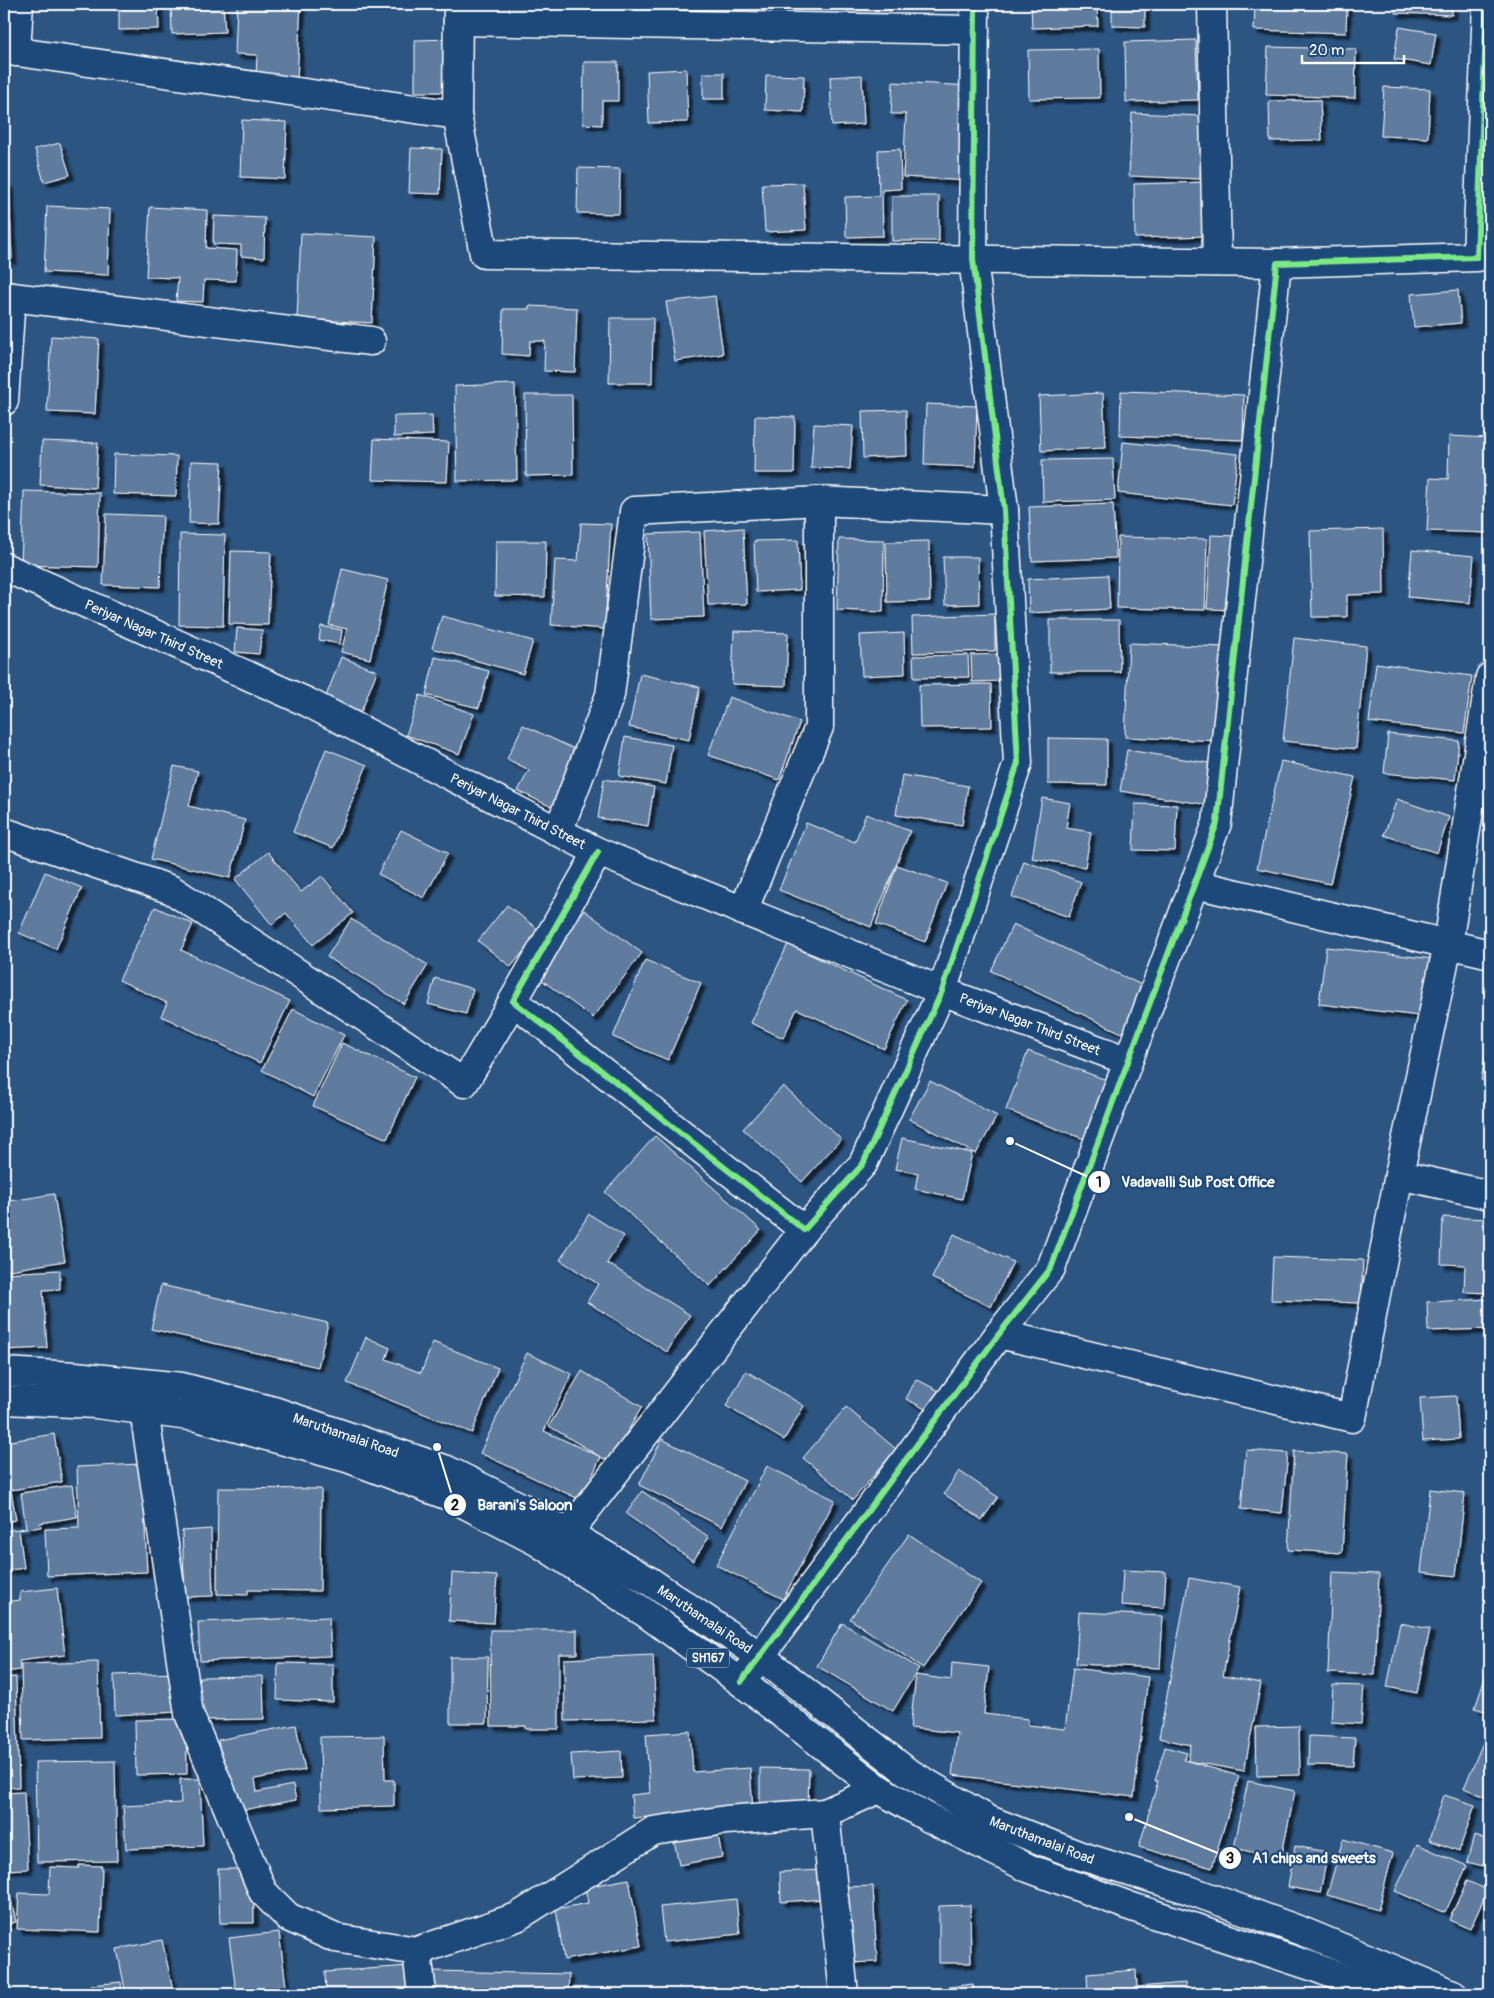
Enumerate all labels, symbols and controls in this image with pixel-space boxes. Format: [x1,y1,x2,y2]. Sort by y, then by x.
scale bar [1302,32,1404,64]
text: 20 m [1309,41,1344,60]
street label: Periyar Nagar Third Street [82,596,226,673]
street label: Periyar Nagar Third Street [447,770,589,853]
street label: Periyar Nagar Third Street [957,990,1103,1059]
callout: Vadavalli Sub Post Office [1086,1167,1285,1197]
text: 1 [1096,1173,1102,1192]
text: Vadavalli Sub Post Office [1121,1173,1275,1192]
street label: Maruthamalai Road [291,1409,401,1462]
callout: Barani's Saloon [442,1490,583,1520]
text: 2 [451,1496,459,1515]
text: Barani's Saloon [477,1496,573,1515]
street label: Maruthamalai Road [654,1581,755,1657]
road number: SH167 [687,1649,729,1668]
street label: Maruthamalai Road [987,1813,1097,1868]
callout: A1 chips and sweets [1217,1843,1386,1873]
text: 3 [1226,1849,1234,1868]
text: A1 chips and sweets [1252,1849,1376,1868]

